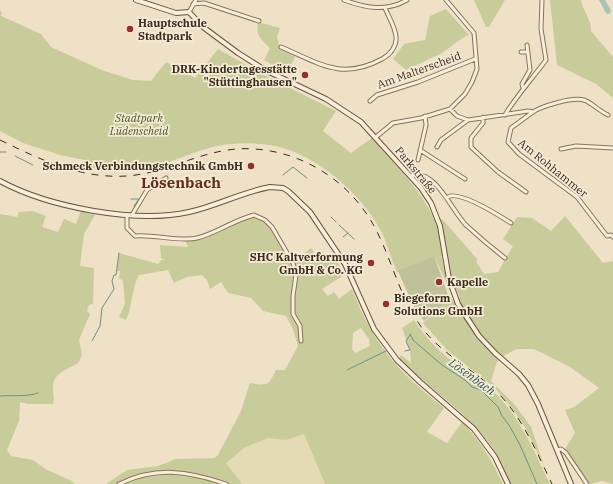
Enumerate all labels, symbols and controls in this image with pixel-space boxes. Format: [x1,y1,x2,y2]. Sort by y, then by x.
place label: Hauptschule Stadtpark [138,16,207,43]
marker: Hauptschule Stadtpark [125,24,135,34]
street label: Am Malterscheid [375,48,463,92]
place label: DRK-Kindertagesstätte "Stüttinghausen" [172,62,297,89]
marker: DRK-Kindertagesstätte "Stüttinghausen" [300,70,310,80]
park label: Stadtpark Lüdenscheid [109,111,169,138]
street label: Am Rohhammer [515,136,591,200]
street label: Parkstraße [392,144,440,196]
place label: Schmeck Verbindungstechnik GmbH [42,159,243,173]
marker: Schmeck Verbindungstechnik GmbH [246,161,256,171]
district label: Lösenbach [141,173,221,192]
place label: SHC Kaltverformung GmbH & Co. KG [250,250,364,277]
marker: SHC Kaltverformung GmbH & Co. KG [366,258,376,268]
place label: Kapelle [447,275,488,289]
marker: Kapelle [434,277,444,287]
place label: Biegeform Solutions GmbH [394,291,483,318]
marker: Biegeform Solutions GmbH [381,299,391,309]
water label: Lösenbach [445,354,499,399]

